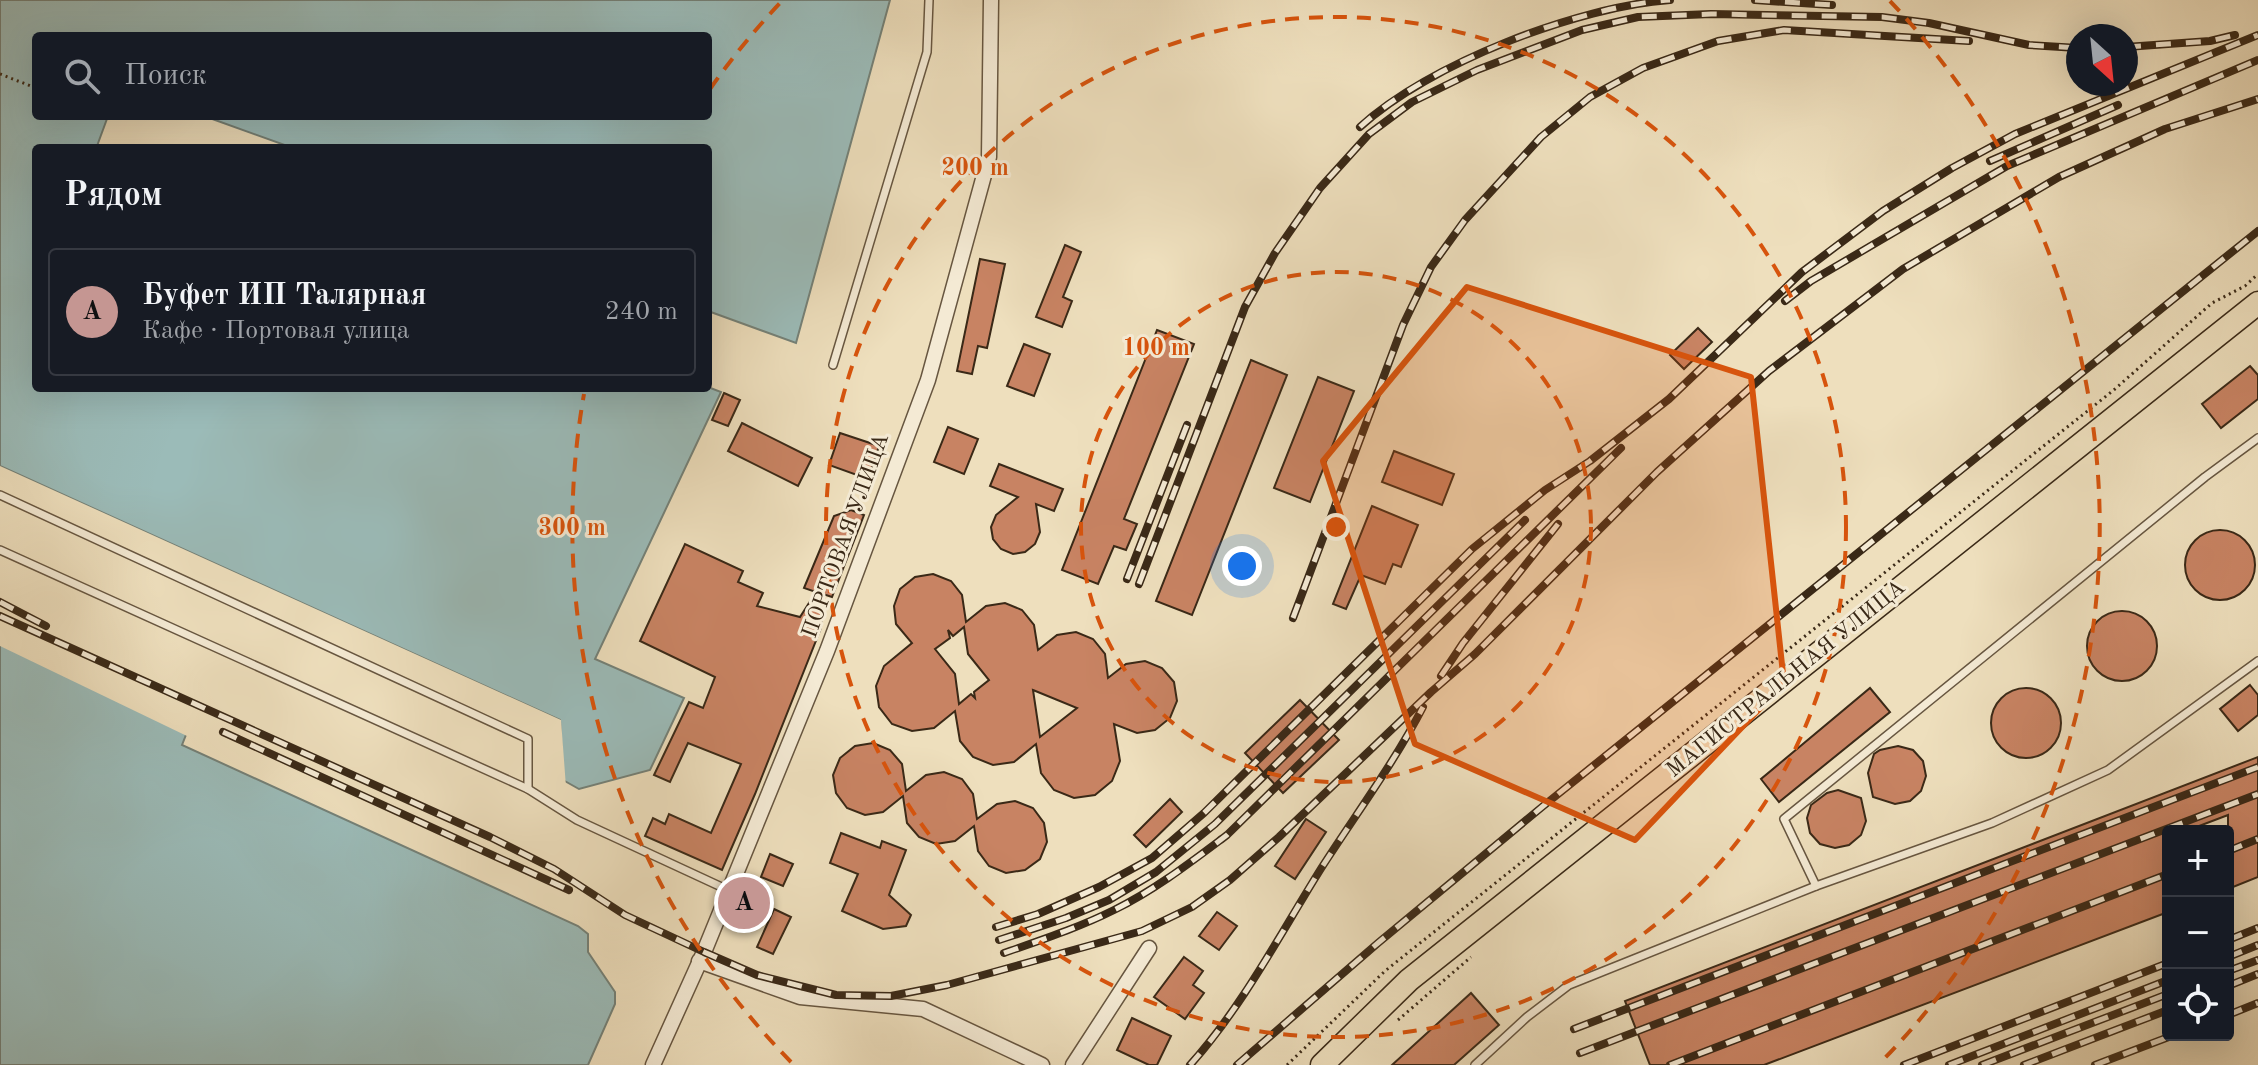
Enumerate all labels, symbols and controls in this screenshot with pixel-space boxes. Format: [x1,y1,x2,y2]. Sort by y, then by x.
north arrow [2066,24,2138,96]
search box [32,32,712,120]
icon: search [60,54,104,98]
text: Поиск [124,61,207,91]
text: 200 m [941,157,1009,181]
text: Рядом [64,179,163,213]
text: Буфет ИП Талярная [142,281,426,311]
text: A [82,299,102,325]
text: 240 m [605,299,678,325]
text: Кафе · Портовая улица [142,318,410,344]
text: 100 m [1122,337,1190,361]
street label: ПОРТОВАЯ УЛИЦА [799,431,893,641]
centre of rings [1322,513,1350,541]
text: 300 m [538,517,606,541]
your location [1222,546,1262,586]
street label: МАГИСТРАЛЬНАЯ УЛИЦА [1663,576,1910,782]
map controls [2162,825,2234,1041]
button: + [2162,825,2234,897]
pin: A [718,873,770,933]
button: − [2162,897,2234,969]
button: locate [2162,969,2234,1041]

